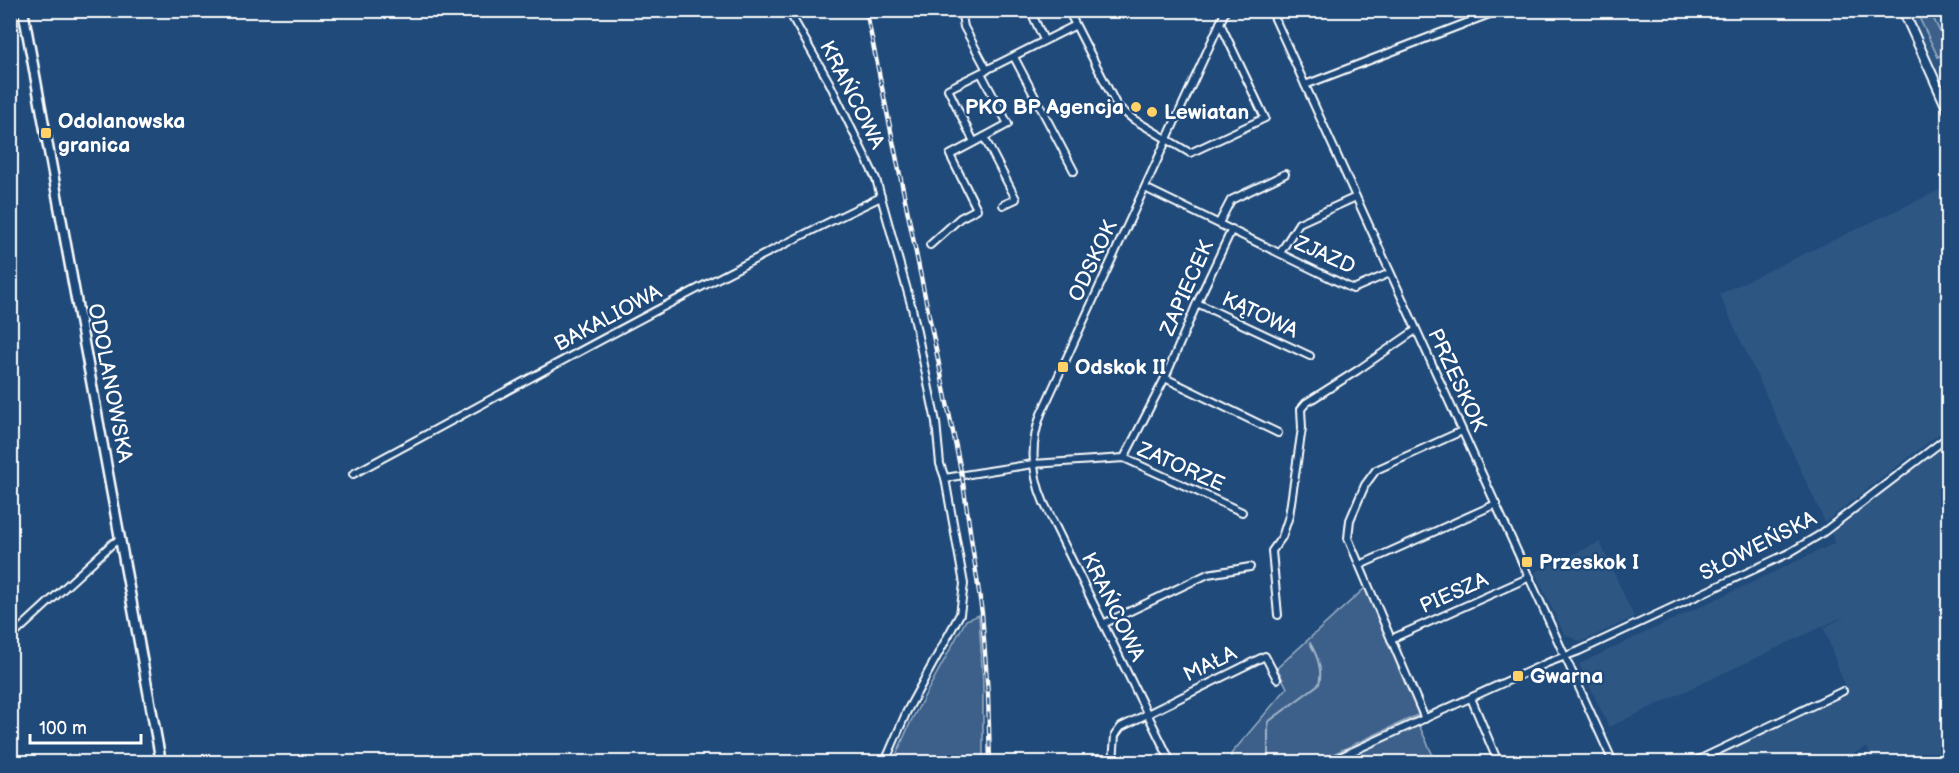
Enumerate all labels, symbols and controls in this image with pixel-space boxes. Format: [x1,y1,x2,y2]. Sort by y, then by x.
street label: KRAŃCOWA [814,37,890,153]
place label: PKO BP Agencja [965,95,1124,120]
marker: PKO BP Agencja [1129,100,1143,114]
place label: Lewiatan [1164,100,1249,125]
marker: Lewiatan [1145,105,1159,119]
place label: Odolanowska granica [58,109,185,158]
marker: Odolanowska granica [39,126,53,140]
street label: ODSKOK [1063,216,1123,306]
street label: ZJAZD [1290,230,1359,279]
street label: ZAPIECEK [1155,236,1219,340]
street label: BAKALIOWA [550,279,666,357]
street label: KĄTOWA [1218,286,1302,344]
street label: ODOLANOWSKA [82,301,138,465]
street label: PRZESKOK [1422,325,1492,436]
place label: Odskok II [1075,355,1167,380]
marker: Odskok II [1056,360,1070,374]
street label: ZATORZE [1133,436,1228,497]
street label: SŁOWEŃSKA [1695,506,1821,586]
street label: KRAŃCOWA [1076,548,1150,666]
place label: Przeskok I [1539,550,1639,575]
marker: Przeskok I [1520,555,1534,569]
street label: PIESZA [1416,567,1492,619]
street label: MAŁA [1179,640,1241,688]
place label: Gwarna [1530,664,1603,689]
marker: Gwarna [1511,669,1525,683]
scale bar [30,707,141,745]
text: 100 m [39,718,87,739]

